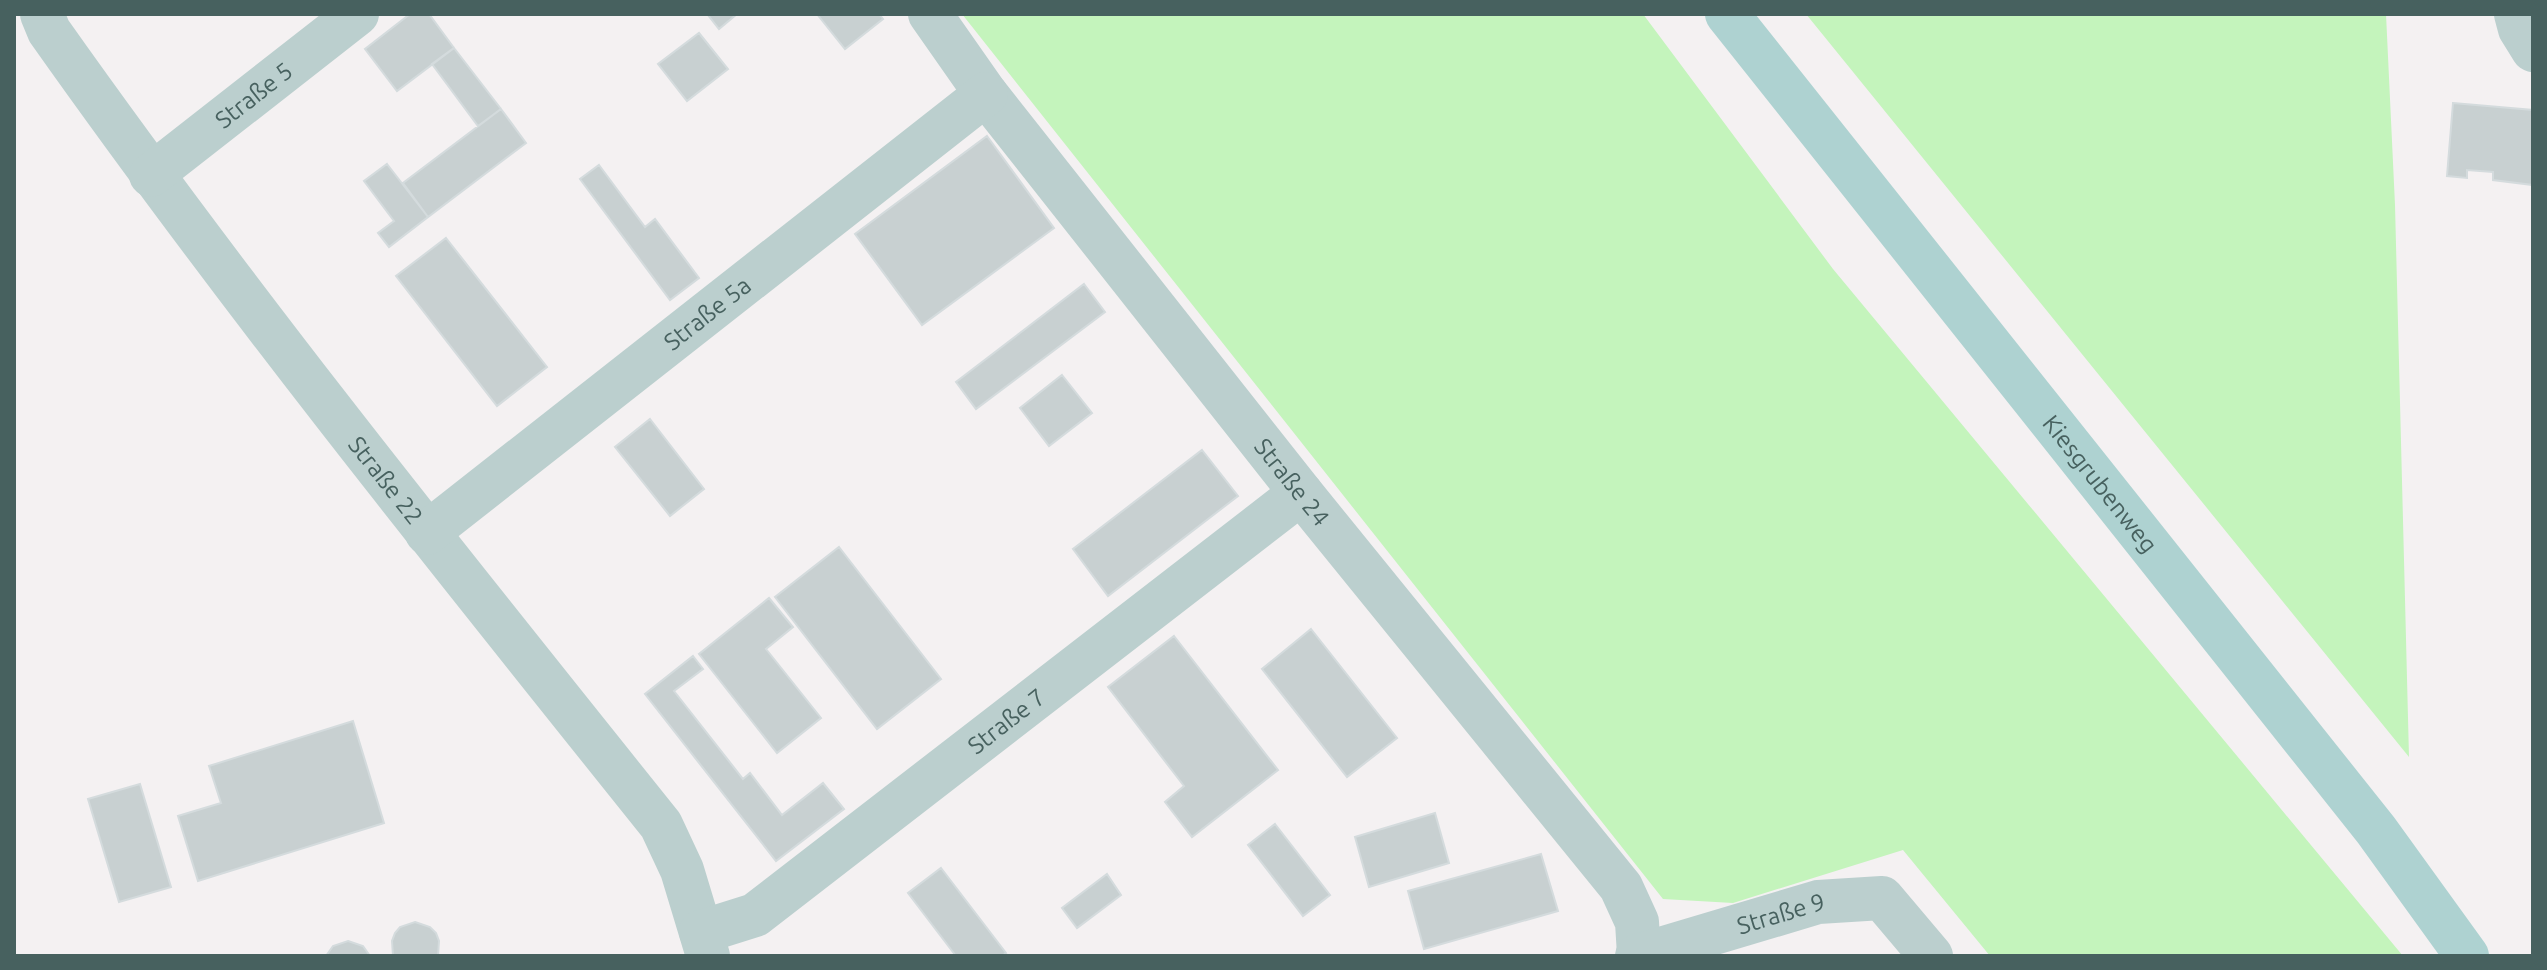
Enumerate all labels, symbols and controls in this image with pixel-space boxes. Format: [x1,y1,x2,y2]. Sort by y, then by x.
street label: Straße 5 [210,57,297,133]
street label: Straße 5a [658,271,756,355]
street label: Kiesgrubenweg [2038,409,2163,558]
street label: Straße 22 [344,431,429,529]
street label: Straße 24 [1250,433,1335,531]
street label: Straße 7 [962,683,1050,759]
street label: Straße 9 [1734,887,1828,939]

